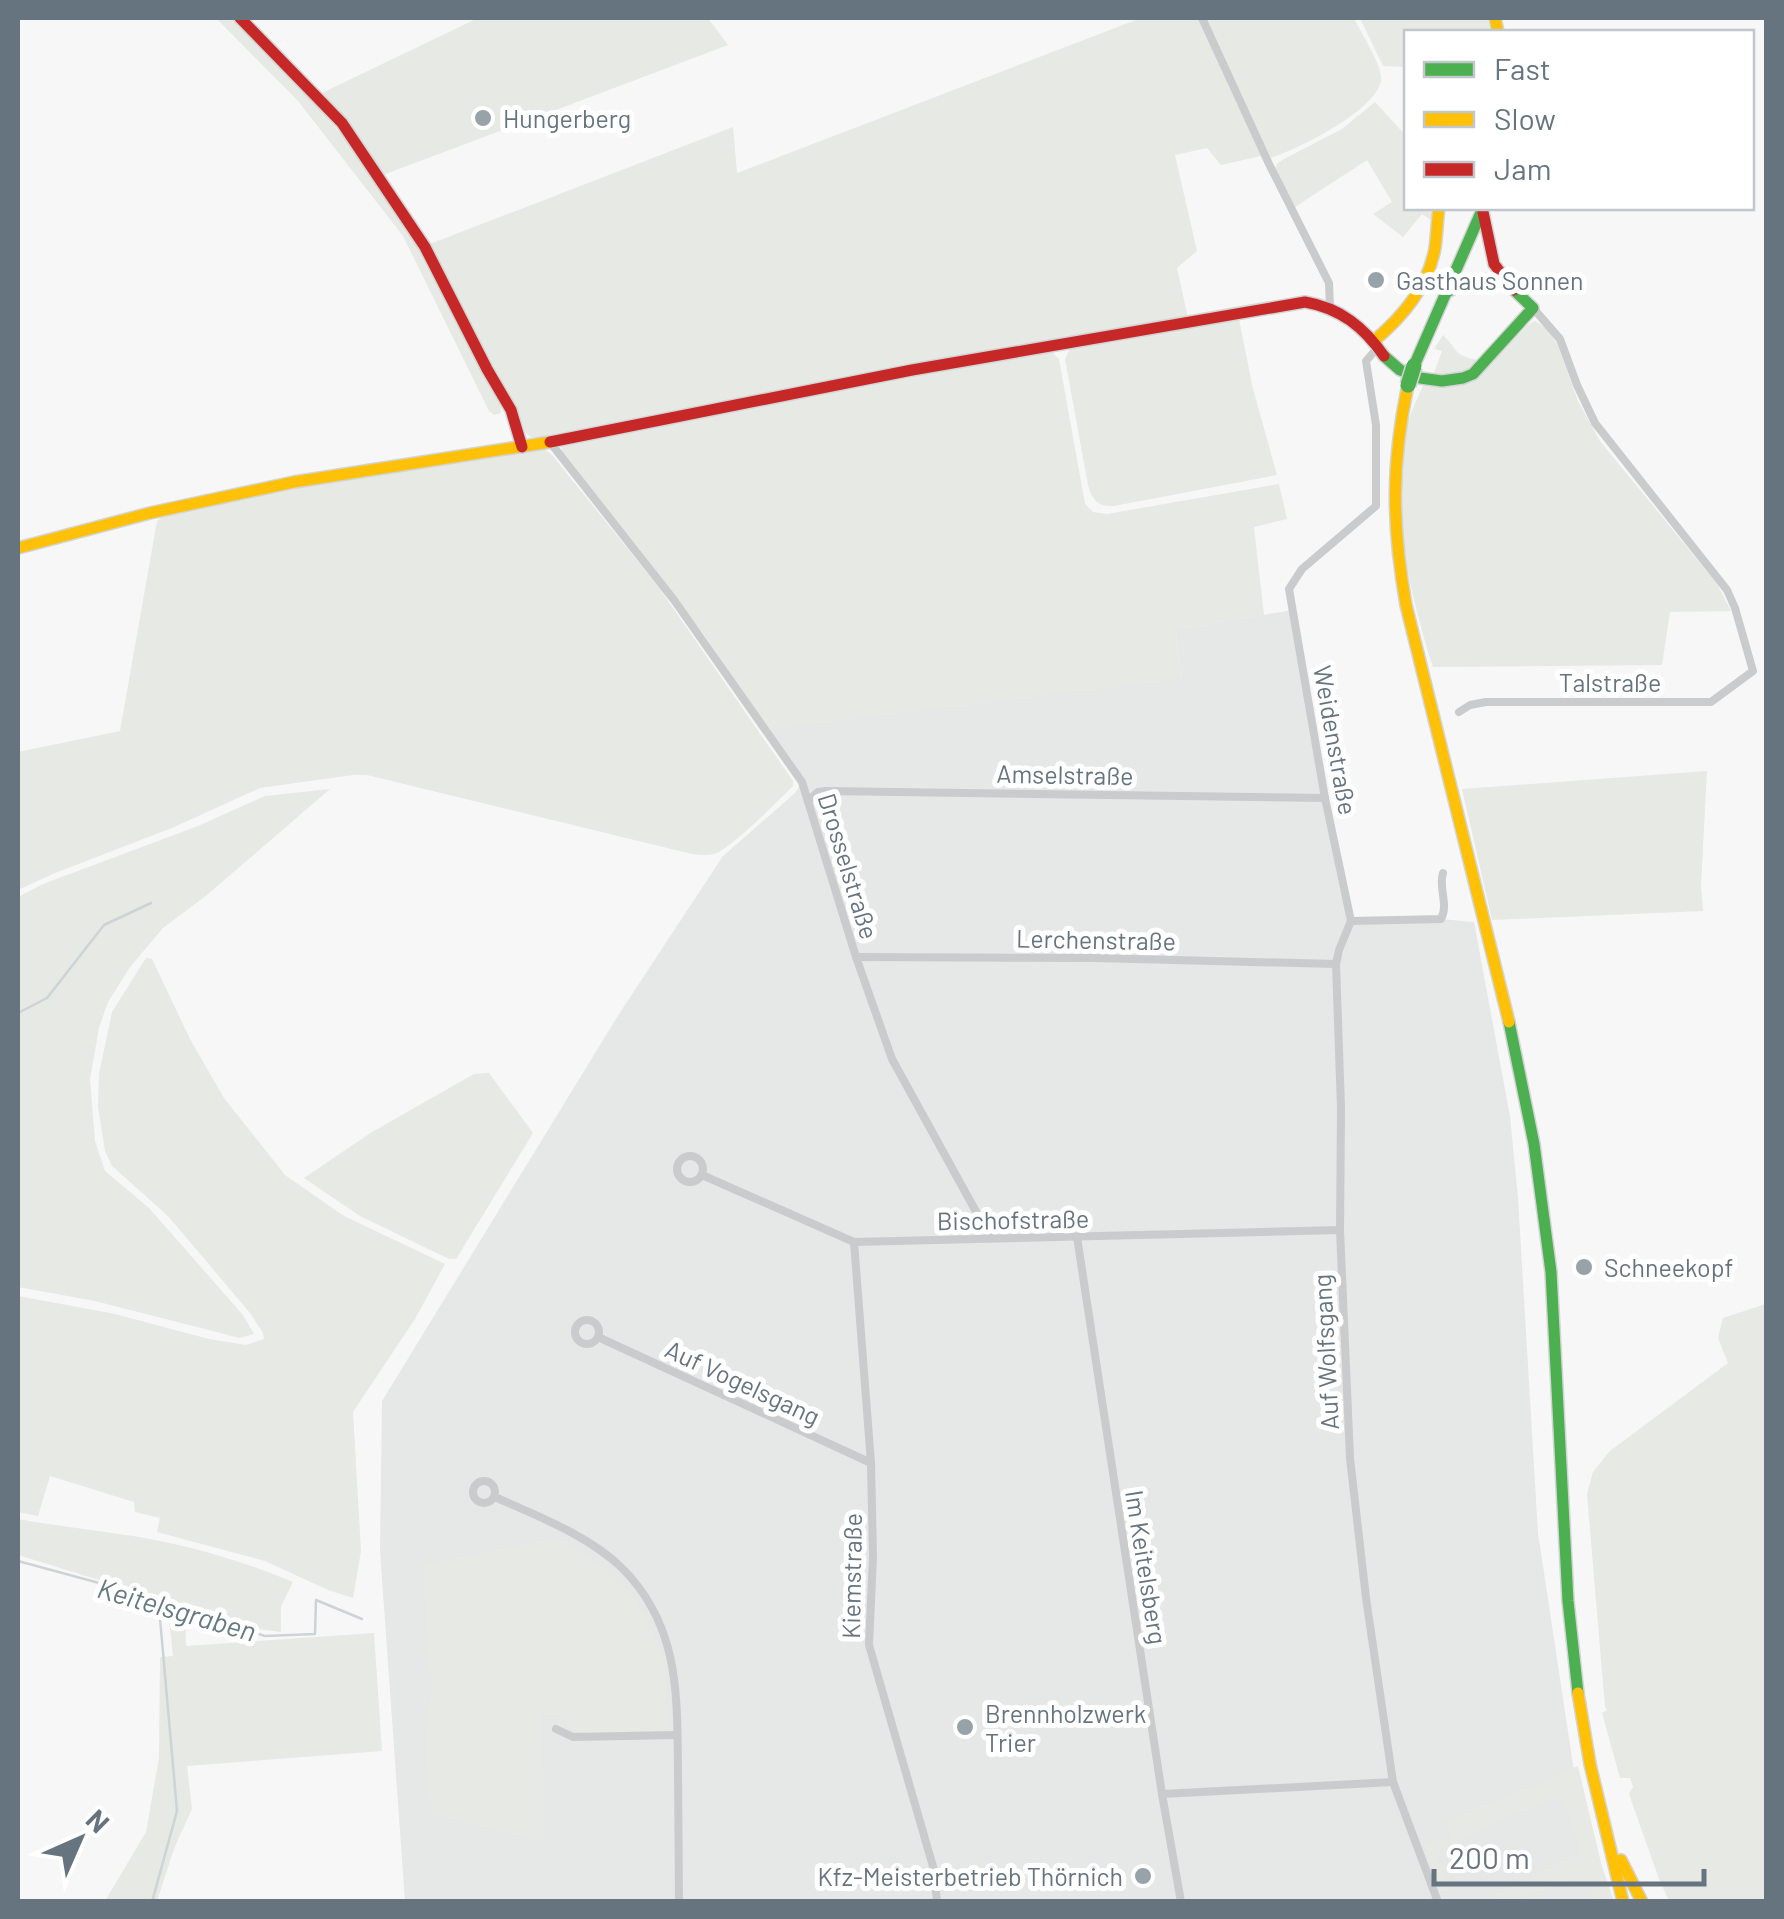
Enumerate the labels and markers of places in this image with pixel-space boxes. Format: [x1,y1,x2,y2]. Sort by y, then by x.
place label: Hungerberg [503,103,631,133]
marker: Hungerberg [472,107,494,129]
place label: Gasthaus Sonnen [1396,265,1584,295]
marker: Gasthaus Sonnen [1365,269,1387,291]
place label: Schneekopf [1604,1252,1733,1282]
marker: Schneekopf [1573,1256,1595,1278]
place label: Brennholzwerk Trier [985,1698,1146,1757]
marker: Brennholzwerk Trier [954,1716,976,1738]
place label: Kfz-Meisterbetrieb Thörnich [818,1861,1123,1891]
marker: Kfz-Meisterbetrieb Thörnich [1132,1865,1154,1887]

